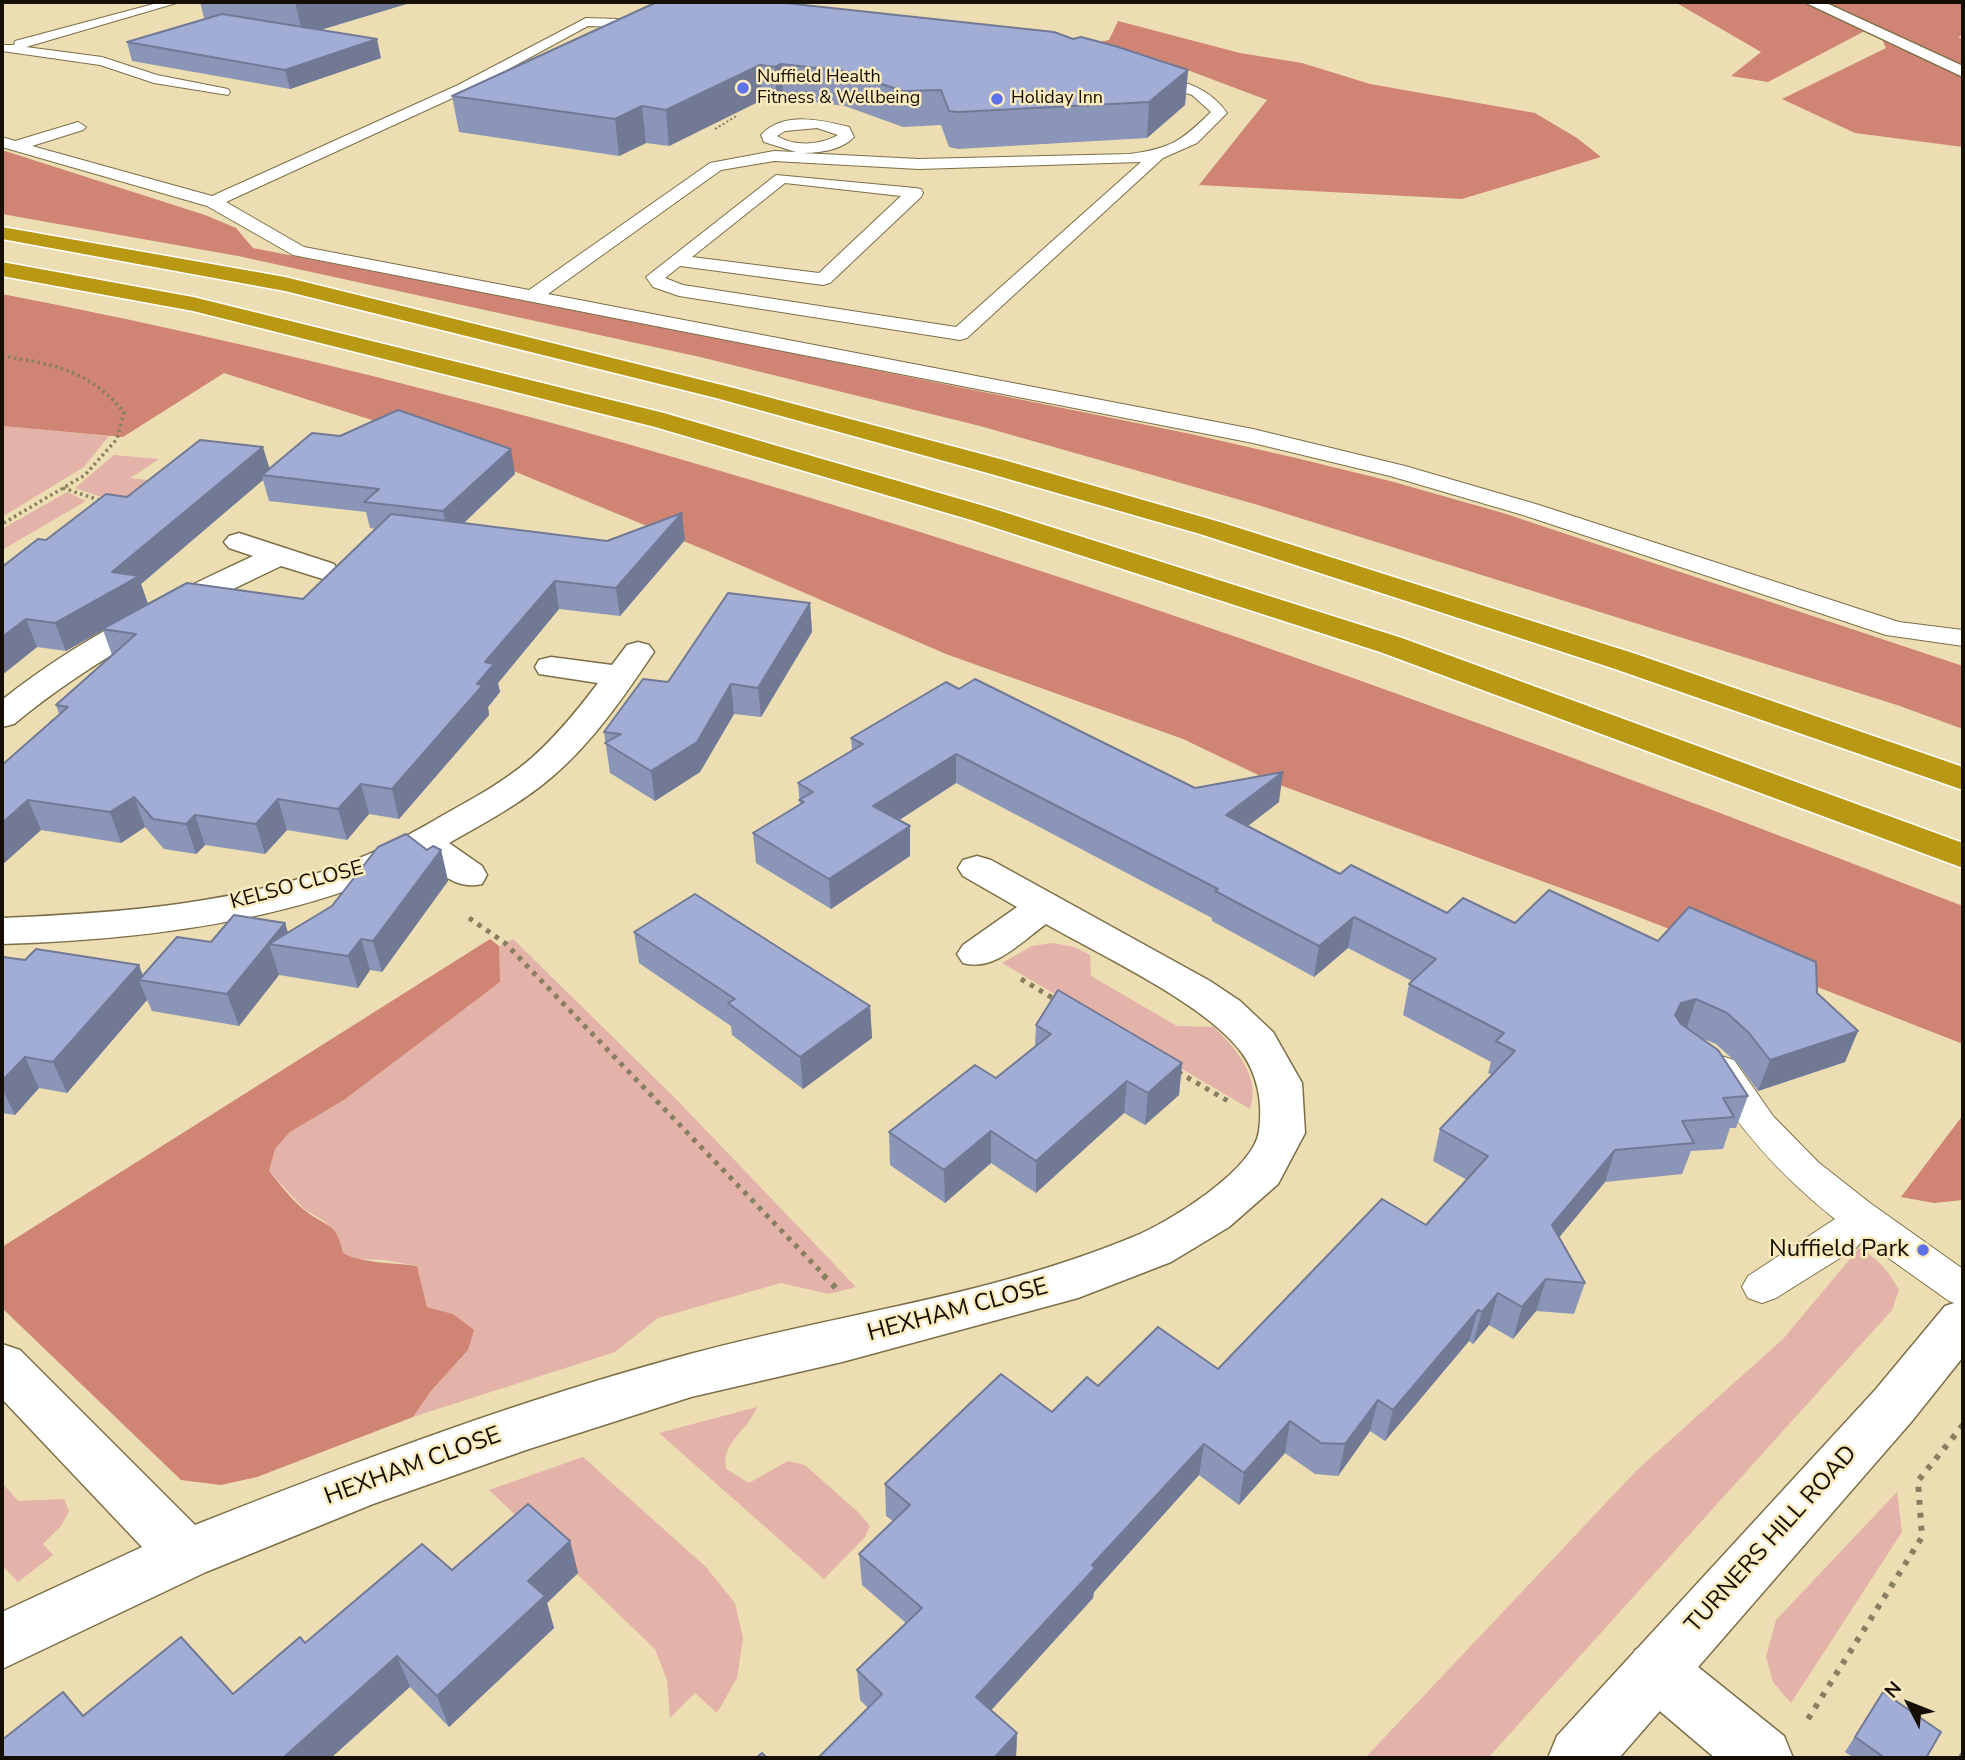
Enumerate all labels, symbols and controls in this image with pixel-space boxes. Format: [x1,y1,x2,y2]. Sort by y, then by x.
place label: Nuffield Health Fitness & Wellbeing [757,67,920,110]
marker: Nuffield Health Fitness & Wellbeing [735,80,751,96]
place label: Holiday Inn [1011,88,1103,110]
marker: Holiday Inn [989,91,1005,107]
street label: KELSO CLOSE [228,856,366,916]
place label: Nuffield Park [1769,1236,1909,1264]
marker: Nuffield Park [1915,1242,1931,1258]
street label: HEXHAM CLOSE [865,1273,1051,1349]
street label: HEXHAM CLOSE [321,1422,505,1512]
street label: TURNERS HILL ROAD [1680,1440,1864,1640]
north arrow [1874,1669,1944,1739]
text: N [1879,1676,1908,1704]

